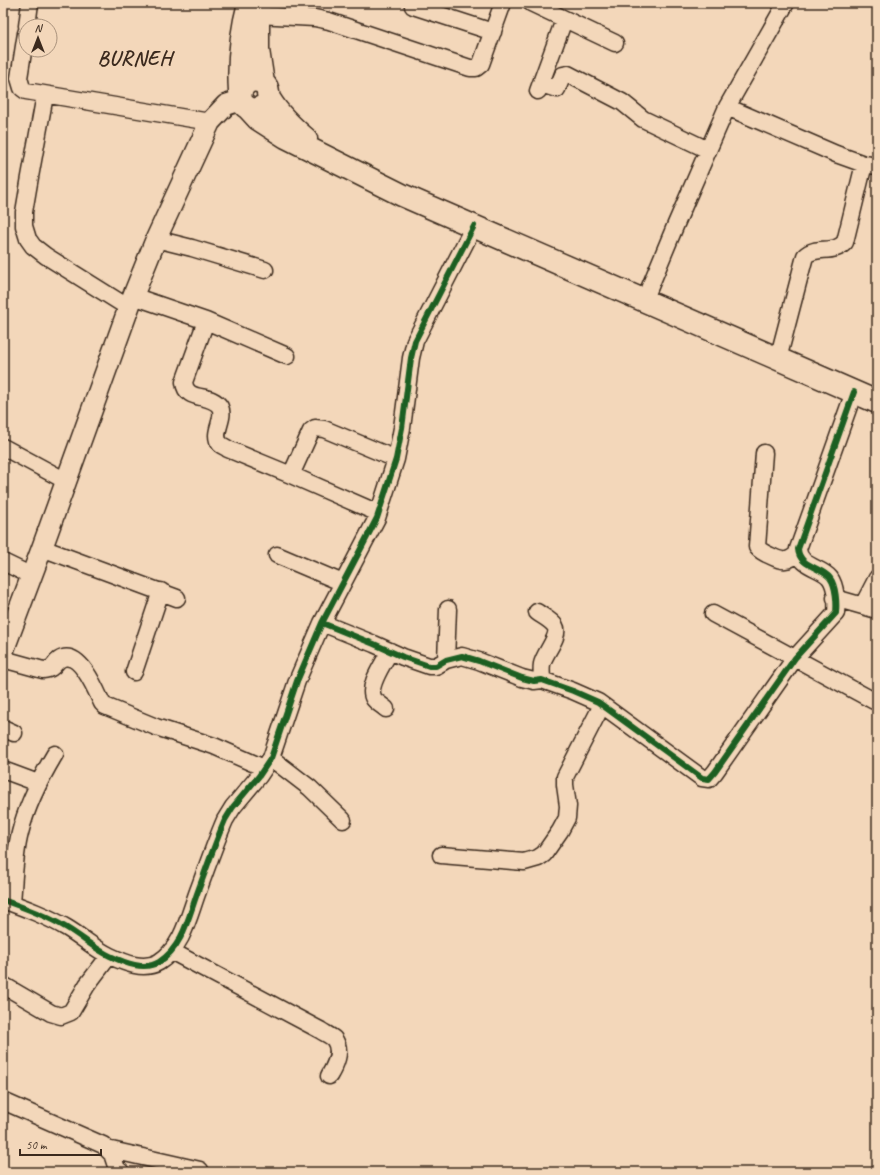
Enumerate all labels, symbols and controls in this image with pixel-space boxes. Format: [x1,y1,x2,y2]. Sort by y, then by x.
north arrow [18,18,58,58]
text: N [35,21,44,35]
district label: BURNEH [98,45,175,71]
scale bar [20,1131,101,1157]
text: 50 m [26,1137,48,1153]

